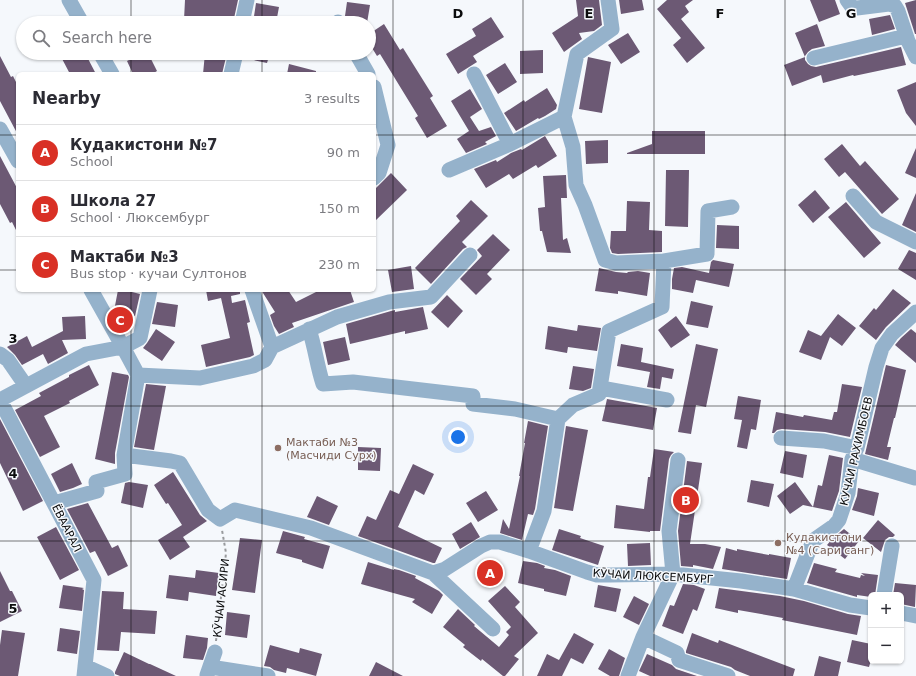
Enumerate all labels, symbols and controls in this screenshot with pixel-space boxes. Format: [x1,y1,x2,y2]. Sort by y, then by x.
text: D [453,6,464,21]
text: E [585,6,593,21]
text: F [716,6,724,21]
text: G [846,6,856,21]
search box [16,16,376,60]
icon: search [30,27,52,49]
text: Search here [62,29,152,47]
text: Nearby [32,88,101,108]
text: 3 results [304,91,360,106]
text: Кудакистони №7 [70,136,217,154]
text: A [40,145,50,160]
text: 90 m [327,145,360,160]
text: School [70,154,113,169]
text: Школа 27 [70,192,156,210]
text: B [40,201,50,216]
text: 150 m [318,201,360,216]
text: School · Люксембург [70,210,210,225]
text: Мактаби №3 [70,248,179,266]
text: C [40,257,50,272]
text: 230 m [318,257,360,272]
text: Bus stop · кучаи Султонов [70,266,247,281]
pin: C [107,305,133,335]
text: 3 [8,331,18,346]
street label: КУЧАИ РАХИМБОЕВ [838,395,875,507]
your location [448,427,468,447]
place label: Мактаби №3 (Масчиди Сурх) [286,436,376,462]
marker: Мактаби №3 (Масчиди Сурх) [273,443,283,453]
text: 4 [8,466,18,481]
pin: B [673,485,699,515]
street label: ЁВААРАЛ [49,502,84,554]
place label: Кудакистони №4 (Сари санг) [786,531,874,557]
marker: Кудакистони №4 (Сари санг) [773,538,783,548]
street label: КӮЧАИ АСИРИ [211,558,232,638]
pin: A [477,558,503,588]
street label: КӮЧАИ ЛЮКСЕМБУРГ [592,567,714,586]
map controls [868,592,904,664]
button: + [868,592,904,628]
text: 5 [8,601,18,616]
button: − [868,628,904,664]

